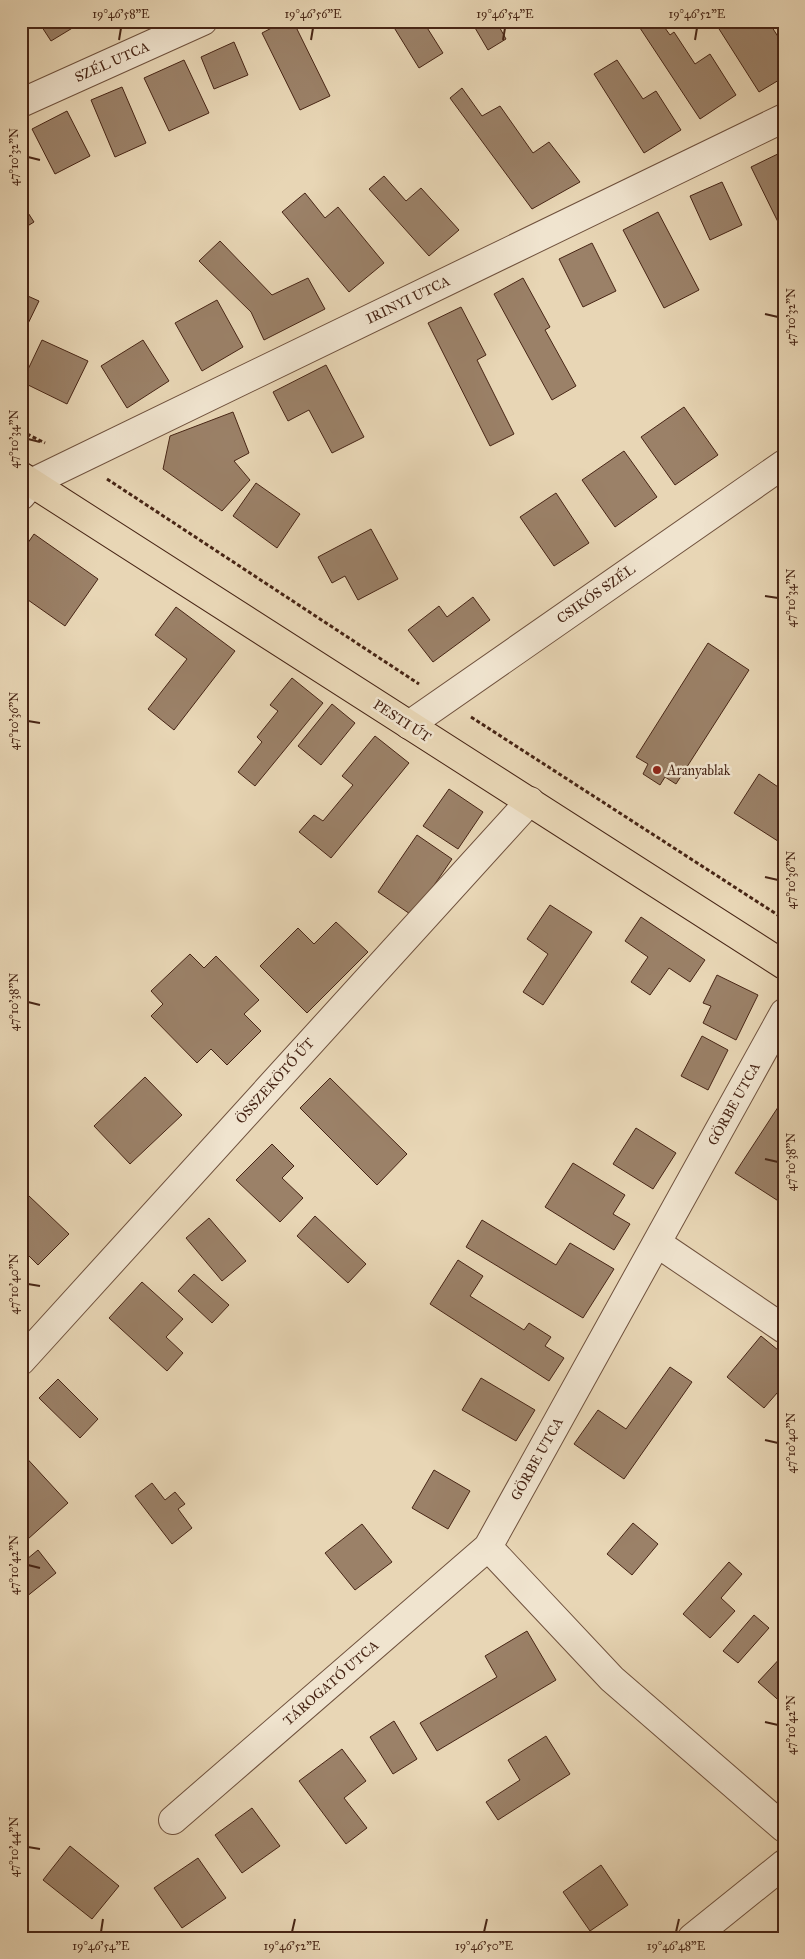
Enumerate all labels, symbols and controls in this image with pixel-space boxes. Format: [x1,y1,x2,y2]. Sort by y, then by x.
text: 19°46'58"E [92,7,150,21]
text: 19°46'56"E [284,7,342,21]
text: 19°46'54"E [476,7,534,21]
text: 19°46'52"E [669,7,726,21]
street label: SZÉL UTCA [71,36,152,86]
text: 47°10'32"N [7,128,21,186]
street label: IRINYI UTCA [363,272,453,328]
text: 47°10'32"N [784,288,798,346]
text: 47°10'34"N [7,410,21,468]
street label: CSIKÓS SZÉL [552,559,639,627]
text: 47°10'34"N [784,569,798,627]
text: 47°10'36"N [7,692,21,750]
street label: PESTI ÚT [370,694,435,746]
place label: Aranyablak [666,762,731,779]
marker: Aranyablak [651,764,663,776]
text: 47°10'36"N [784,851,798,909]
text: 47°10'38"N [7,973,21,1031]
street label: ÖSSZEKÖTŐ ÚT [231,1033,318,1127]
street label: GÖRBE UTCA [702,1058,764,1149]
text: 47°10'38"N [784,1133,798,1191]
text: 47°10'40"N [7,1253,21,1315]
text: 47°10'40"N [784,1412,798,1474]
street label: GÖRBE UTCA [505,1413,567,1504]
text: 47°10'42"N [7,1535,21,1595]
street label: TÁROGATÓ UTCA [278,1635,383,1729]
text: 47°10'42"N [784,1695,798,1755]
text: 47°10'44"N [7,1817,21,1877]
text: 19°46'54"E [72,1939,130,1953]
text: 19°46'52"E [264,1939,321,1953]
text: 19°46'50"E [455,1939,513,1953]
text: 19°46'48"E [647,1939,706,1953]

